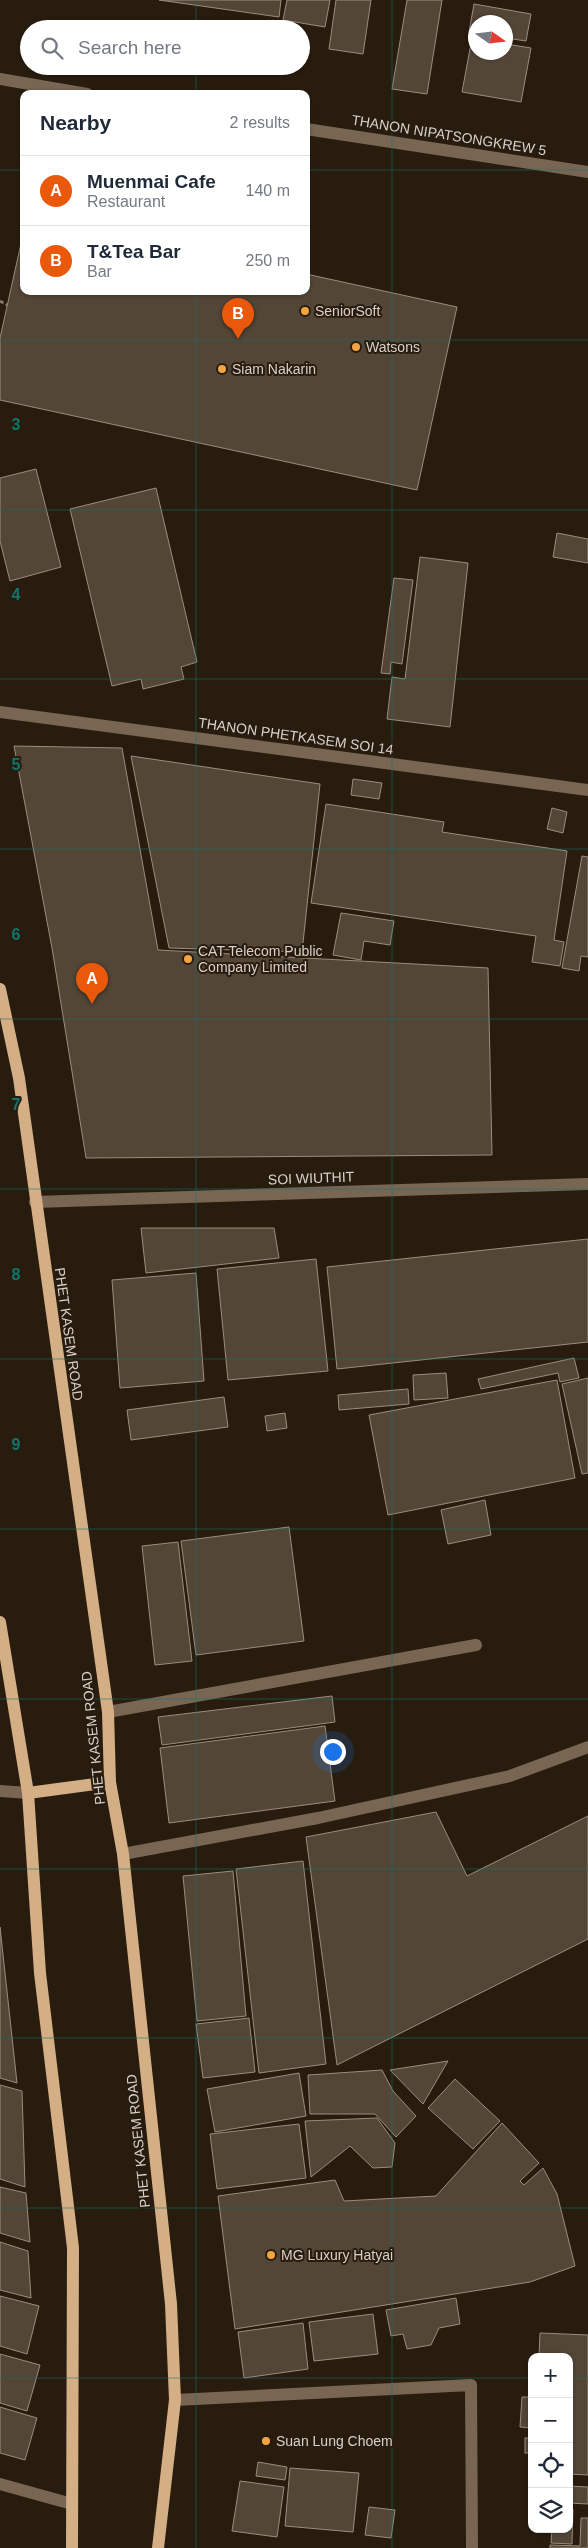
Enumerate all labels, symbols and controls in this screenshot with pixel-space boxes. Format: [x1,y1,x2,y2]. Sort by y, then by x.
north arrow [468,15,513,60]
search box [20,20,310,75]
icon: search [38,34,66,62]
text: Search here [78,37,182,58]
text: Nearby [40,111,111,134]
street label: THANON NIPATSONGKREW 5 [350,112,548,158]
text: 2 results [230,114,290,131]
text: Muenmai Cafe [87,171,216,192]
text: A [50,182,62,199]
text: 140 m [246,182,290,199]
text: Restaurant [87,193,165,210]
text: T&Tea Bar [87,241,181,262]
text: B [50,252,62,269]
text: 250 m [246,252,290,269]
text: Bar [87,263,112,280]
pin: B [222,298,254,339]
place label: SeniorSoft [315,303,380,319]
marker: SeniorSoft [299,305,311,317]
place label: Watsons [366,339,420,355]
marker: Watsons [350,341,362,353]
place label: Siam Nakarin [232,361,316,377]
marker: Siam Nakarin [216,363,228,375]
text: 3 [12,416,21,433]
text: 4 [12,586,21,603]
street label: THANON PHETKASEM SOI 14 [197,714,395,758]
text: 5 [12,756,21,773]
text: 6 [12,926,21,943]
place label: CAT Telecom Public Company Limited [198,943,323,975]
marker: CAT Telecom Public Company Limited [182,953,194,965]
pin: A [76,963,108,1004]
text: 7 [12,1096,21,1113]
street label: SOI WIUTHIT [268,1168,355,1188]
text: 8 [12,1266,21,1283]
street label: PHET KASEM ROAD [52,1266,86,1402]
text: 9 [12,1436,21,1453]
street label: PHET KASEM ROAD [78,1670,108,1806]
your location [320,1739,346,1765]
street label: PHET KASEM ROAD [123,2073,153,2209]
place label: MG Luxury Hatyai [281,2247,393,2263]
marker: MG Luxury Hatyai [265,2249,277,2261]
map controls [528,2353,573,2533]
button: + [528,2353,573,2398]
button: − [528,2398,573,2443]
place label: Suan Lung Choem [276,2433,393,2449]
marker: Suan Lung Choem [260,2435,272,2447]
button: locate [528,2443,573,2488]
button: layers [528,2488,573,2533]

